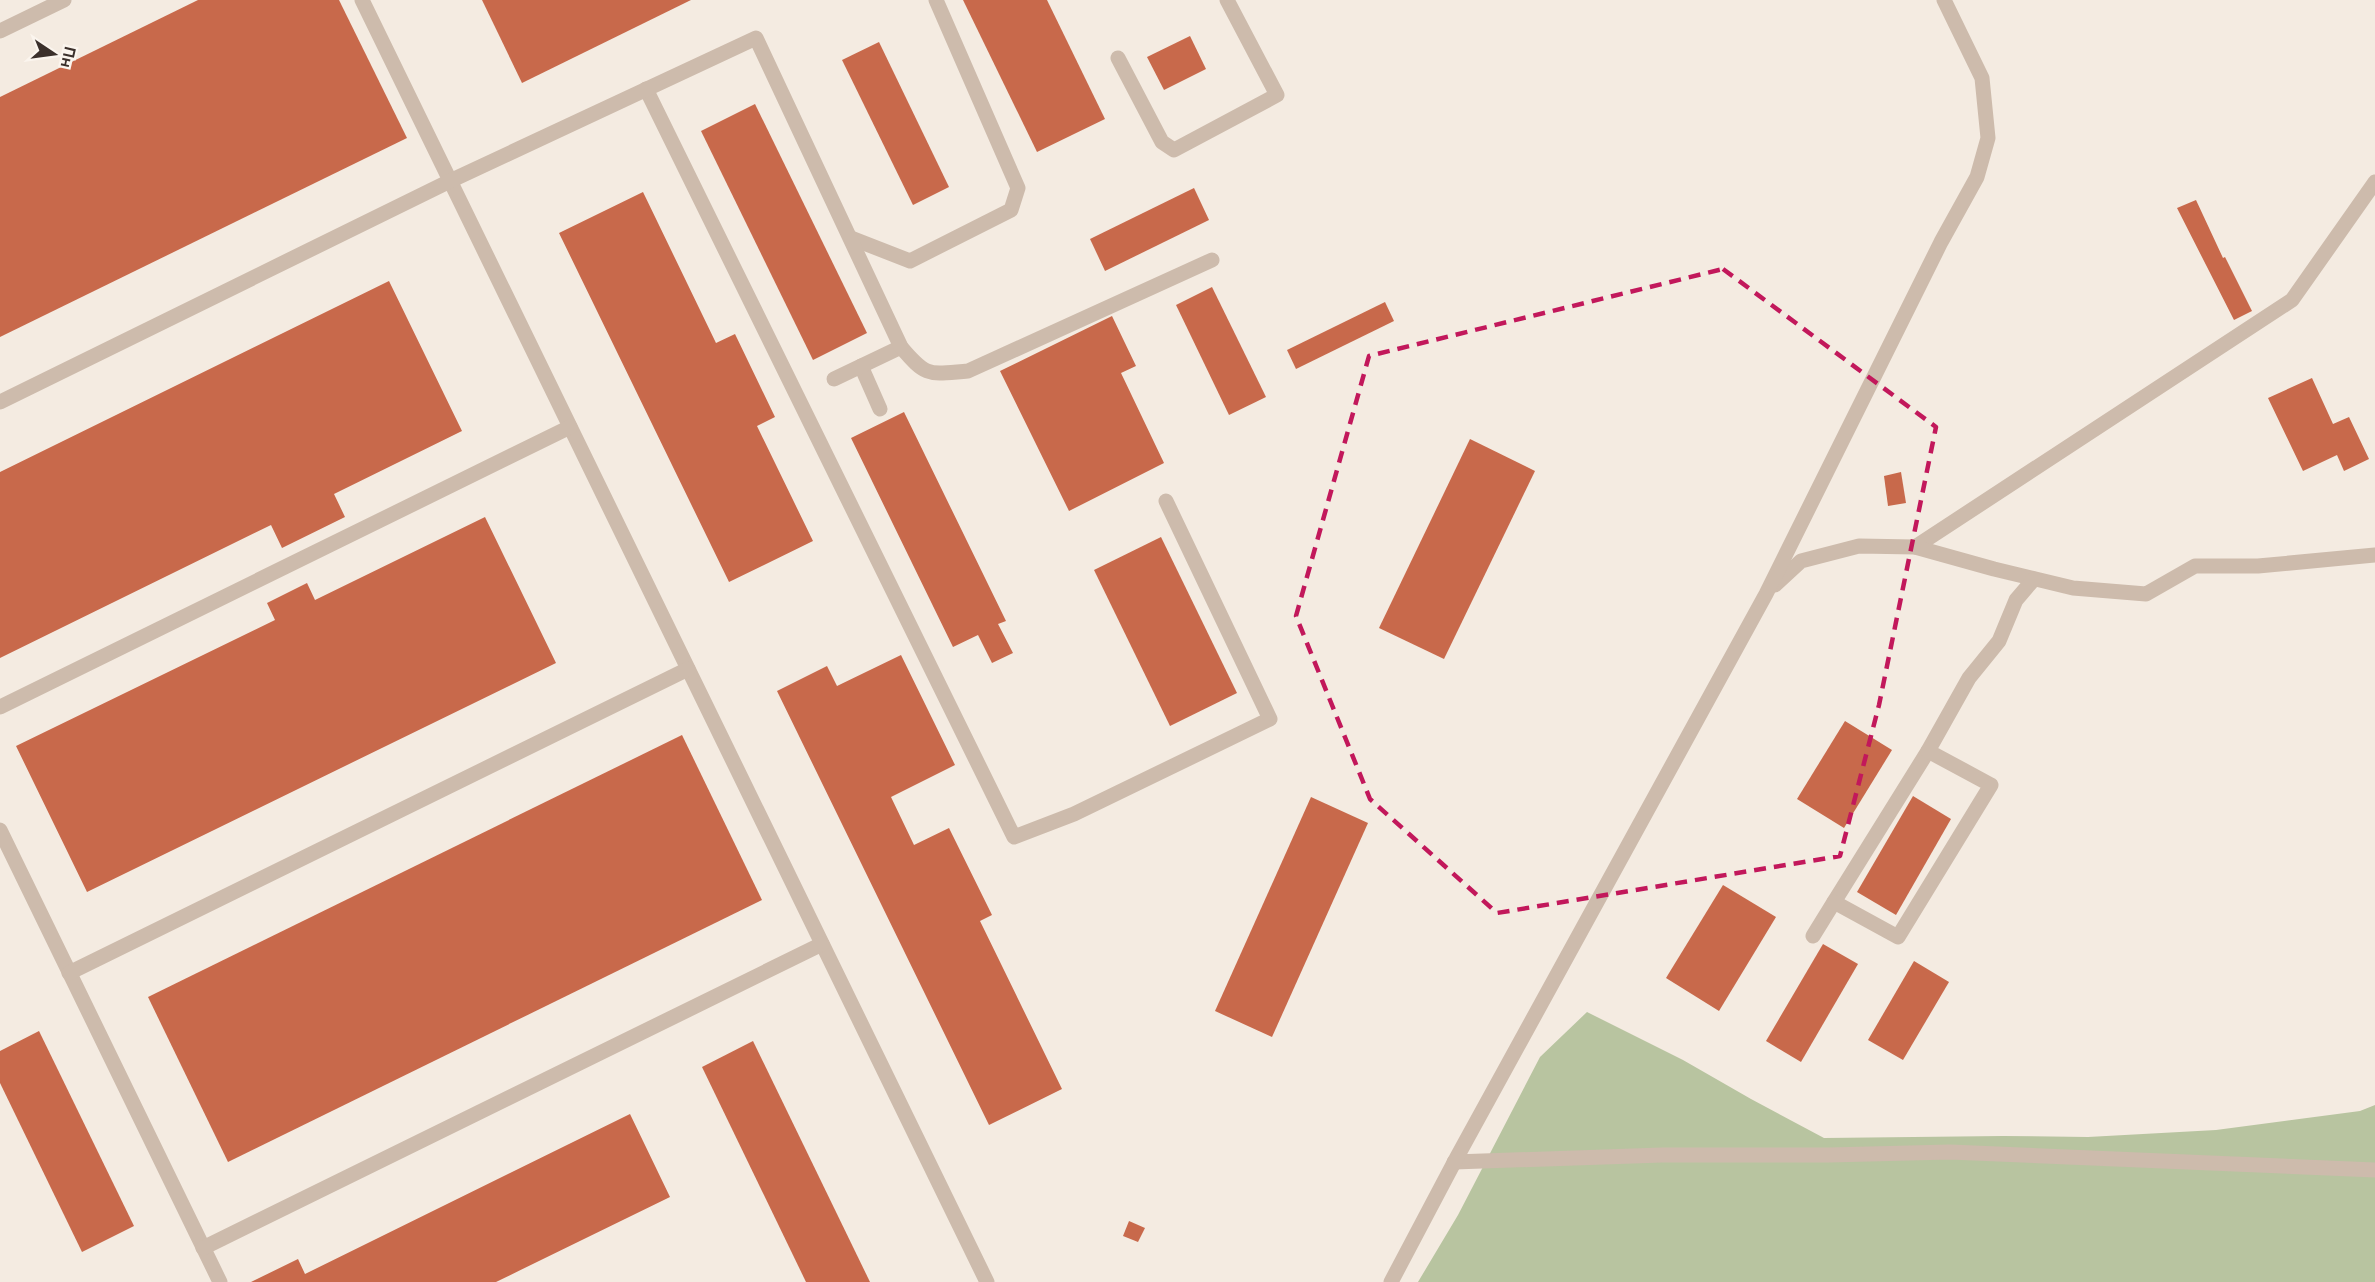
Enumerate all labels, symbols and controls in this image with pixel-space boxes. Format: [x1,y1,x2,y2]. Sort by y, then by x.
north arrow [24,24,84,84]
text: Пн [54,44,79,70]

